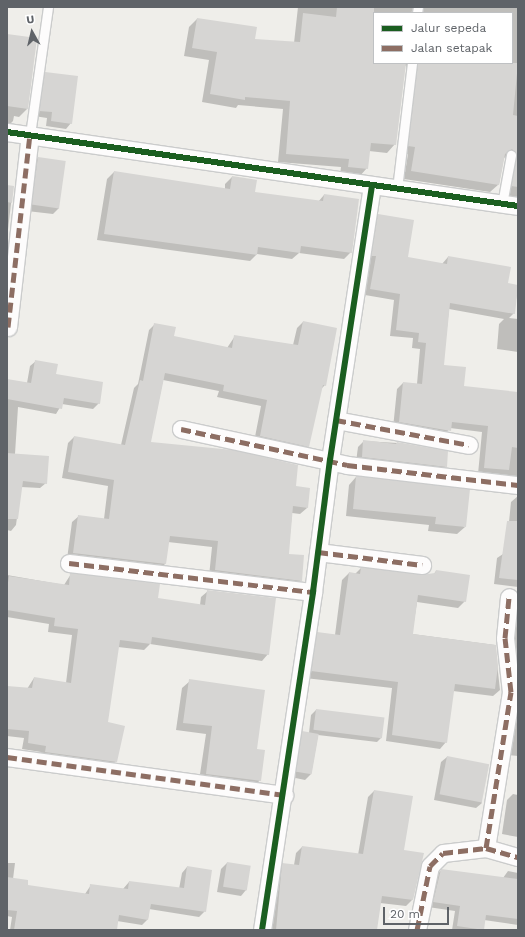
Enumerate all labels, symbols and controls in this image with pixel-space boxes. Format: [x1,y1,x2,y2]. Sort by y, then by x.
north arrow [12,12,52,52]
legend [373,12,513,64]
text: U [25,13,35,27]
text: Jalur sepeda [411,21,486,35]
text: Jalan setapak [411,41,492,55]
scale bar [385,899,451,925]
text: 20 m [390,907,420,921]

